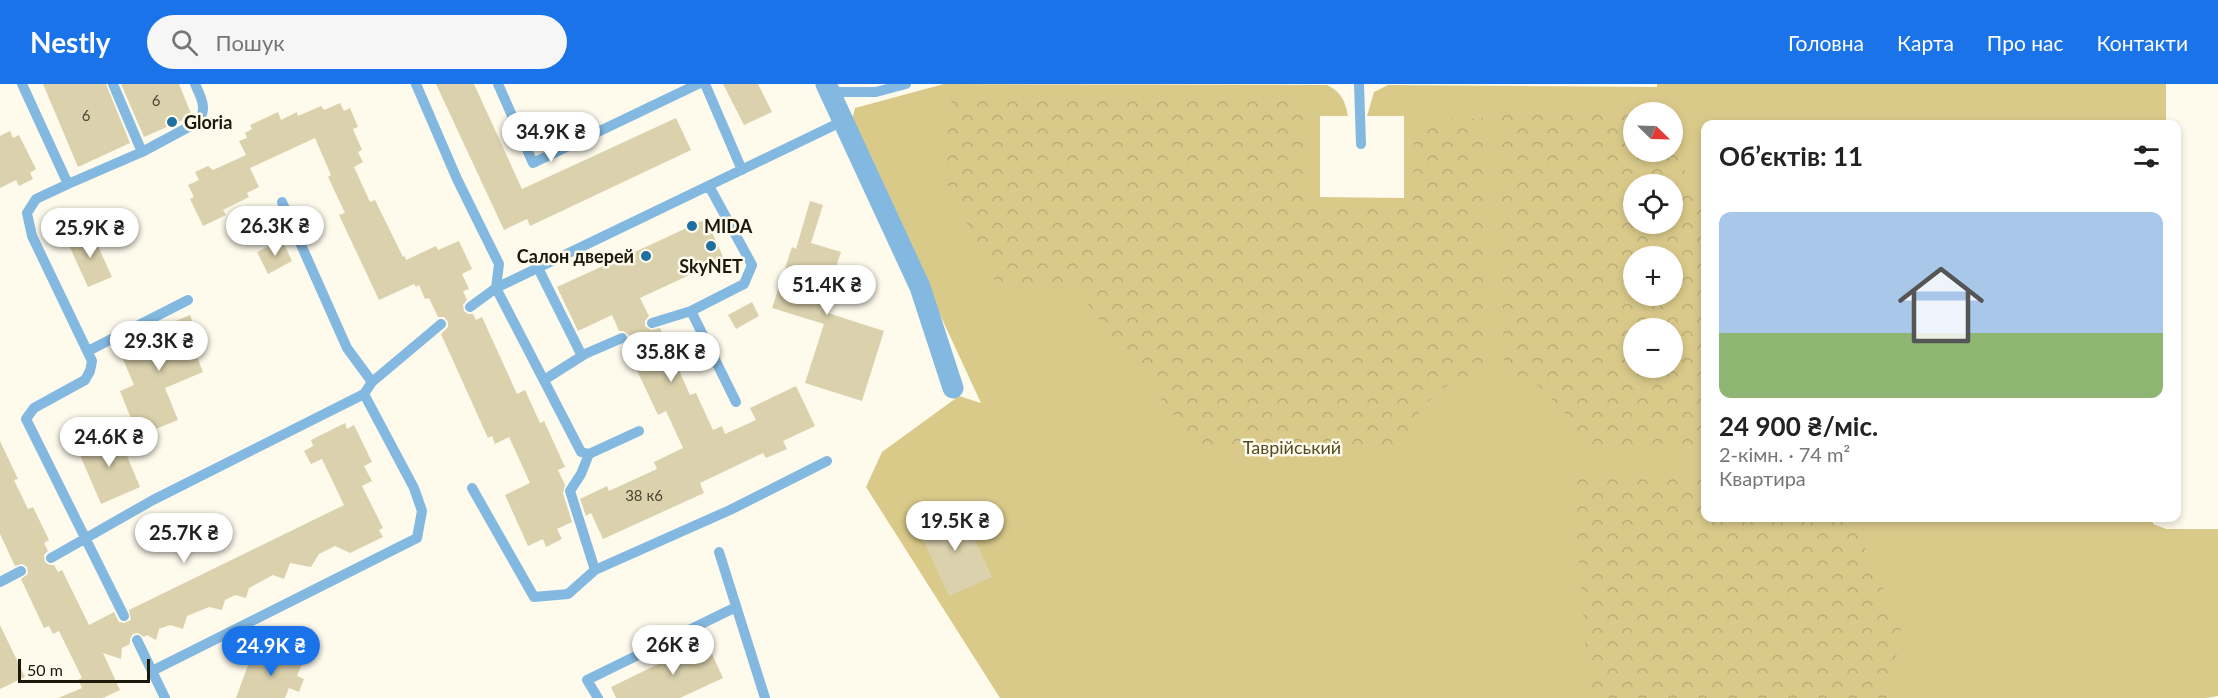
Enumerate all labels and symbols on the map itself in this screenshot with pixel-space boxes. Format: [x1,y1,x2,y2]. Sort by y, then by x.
house number: 6 [152,91,161,109]
north arrow [1623,102,1683,162]
house number: 6 [82,106,91,124]
place label: Gloria [184,111,232,133]
pin: 34.9K ₴ [496,112,606,163]
marker: Gloria [165,115,179,129]
pin: 26.3K ₴ [220,206,330,257]
pin: 25.9K ₴ [35,208,145,259]
place label: MIDA [704,215,753,237]
marker: MIDA [685,219,699,233]
marker: SkyNET [704,239,718,253]
place label: Салон дверей [517,245,634,267]
marker: Салон дверей [639,249,653,263]
place label: SkyNET [679,255,743,277]
pin: 51.4K ₴ [772,265,882,316]
pin: 29.3K ₴ [104,321,214,372]
pin: 35.8K ₴ [616,332,726,383]
pin: 24.6K ₴ [54,417,164,468]
park label: Таврійський [1243,436,1341,458]
house number: 38 к6 [625,486,663,504]
pin: 19.5K ₴ [900,501,1010,552]
pin: 25.7K ₴ [129,513,239,564]
pin: 26K ₴ [631,625,715,676]
pin: 24.9K ₴ [216,626,326,677]
scale bar [18,656,150,684]

